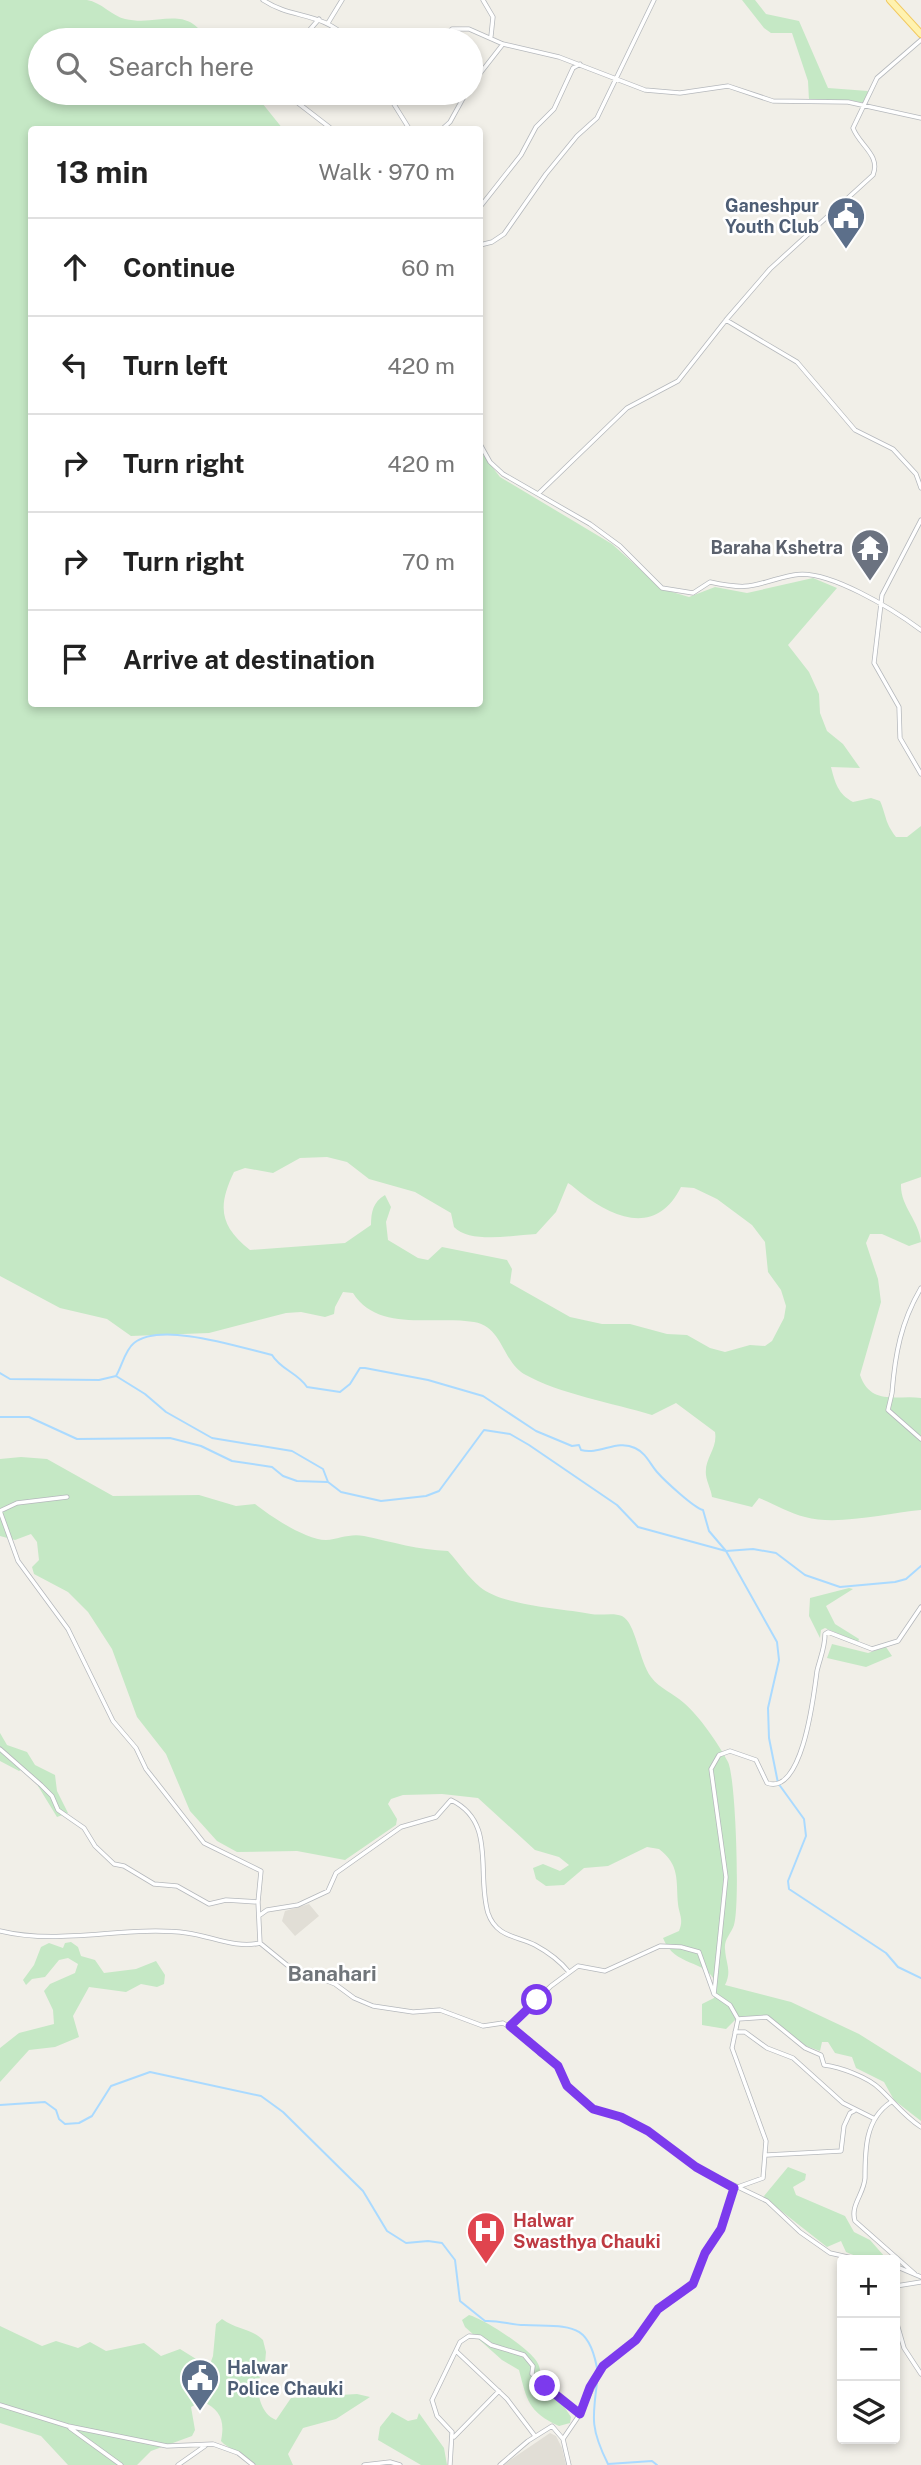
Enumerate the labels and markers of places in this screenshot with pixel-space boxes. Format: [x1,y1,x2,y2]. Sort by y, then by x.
place label: Ganeshpur Youth Club [725,195,820,237]
public building icon: Ganeshpur Youth Club [825,195,867,250]
temple icon: Baraha Kshetra [849,527,891,582]
place label: Baraha Kshetra [710,537,843,558]
hospital icon: Halwar Swasthya Chauki [465,2210,507,2265]
place label: Halwar Swasthya Chauki [513,2210,661,2252]
public building icon: Halwar Police Chauki [179,2357,221,2412]
place label: Halwar Police Chauki [227,2357,343,2399]

